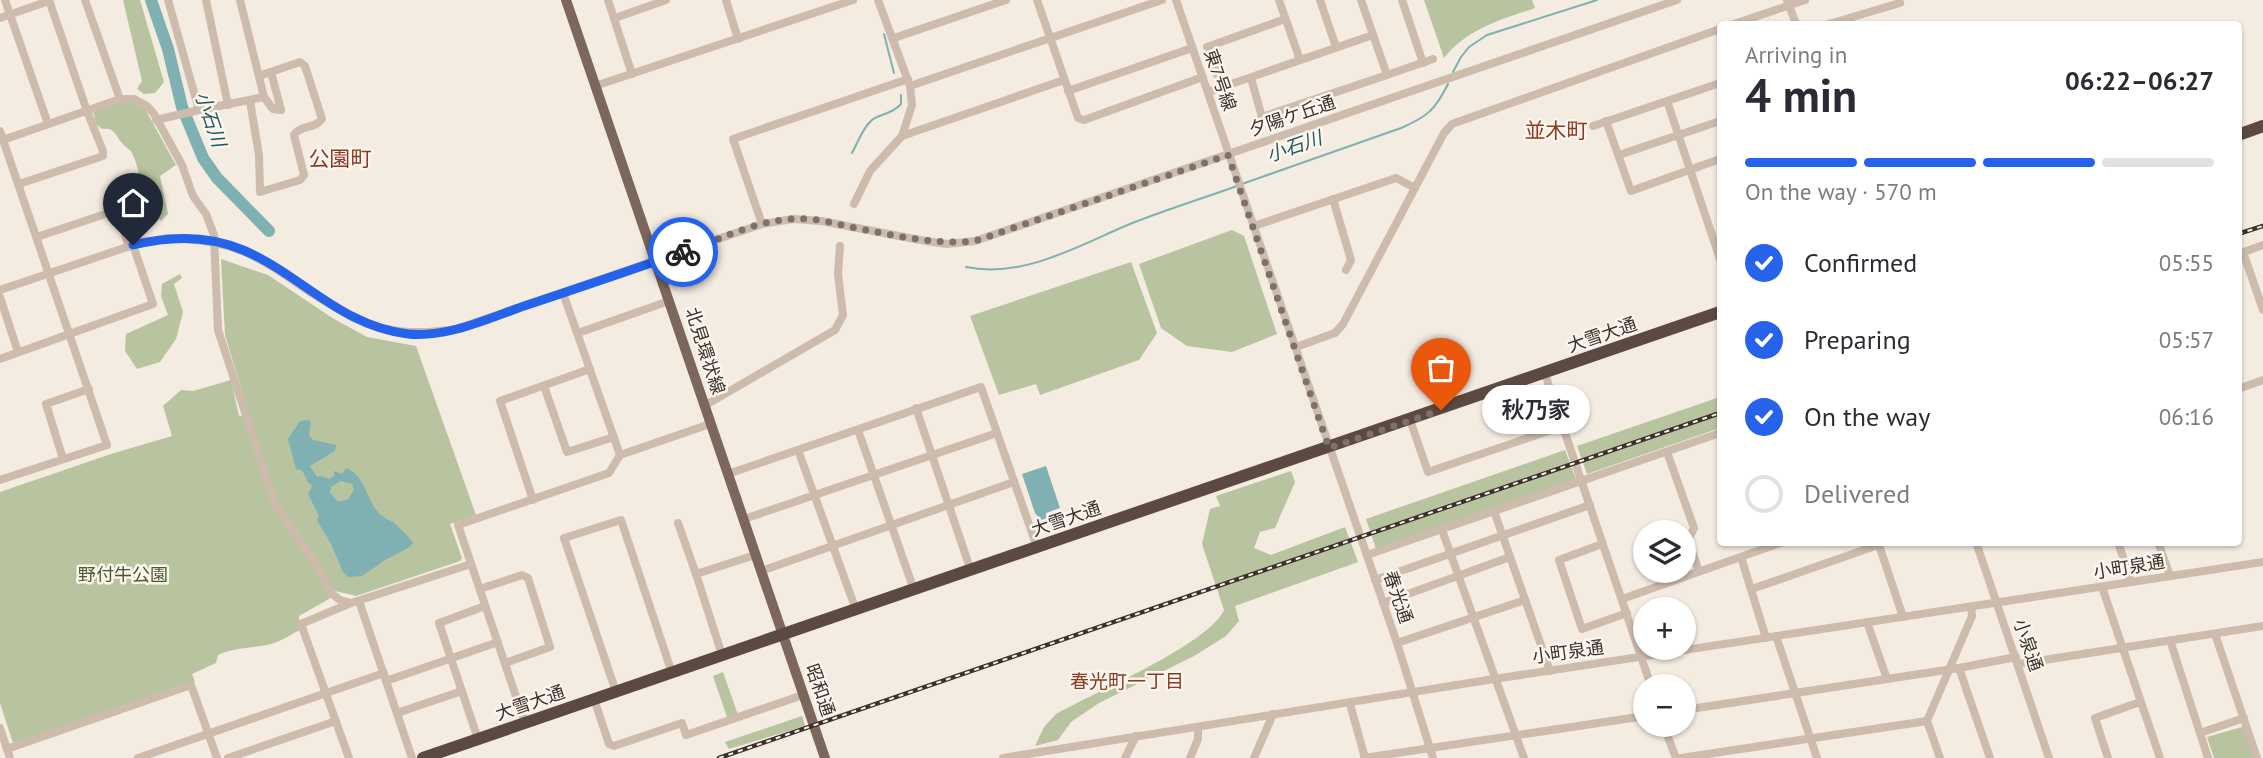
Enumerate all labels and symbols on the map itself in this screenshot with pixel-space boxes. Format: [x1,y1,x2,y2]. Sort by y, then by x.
street label: 東7号線 [1199,46,1242,114]
water label: 小石川 [190,88,232,152]
street label: 夕陽ケ丘通 [1246,90,1338,141]
district label: 並木町 [1525,117,1588,144]
water label: 小石川 [1263,125,1327,167]
district label: 公園町 [309,145,372,172]
pin [103,173,163,245]
courier [648,217,718,287]
street label: 北見環状線 [681,304,730,397]
street label: 大雪大通 [1564,312,1640,357]
pin [1411,338,1471,410]
callout: 秋乃家 [1483,386,1592,434]
street label: 大雪大通 [1028,496,1104,541]
street label: 小町泉通 [2092,550,2166,583]
park label: 野付牛公園 [78,563,168,586]
street label: 春光通 [1379,568,1418,626]
street label: 小泉通 [2009,616,2048,674]
street label: 小町泉通 [1531,635,1605,668]
street label: 昭和通 [801,661,840,719]
district label: 春光町一丁目 [1070,669,1184,693]
street label: 大雪大通 [492,680,568,725]

